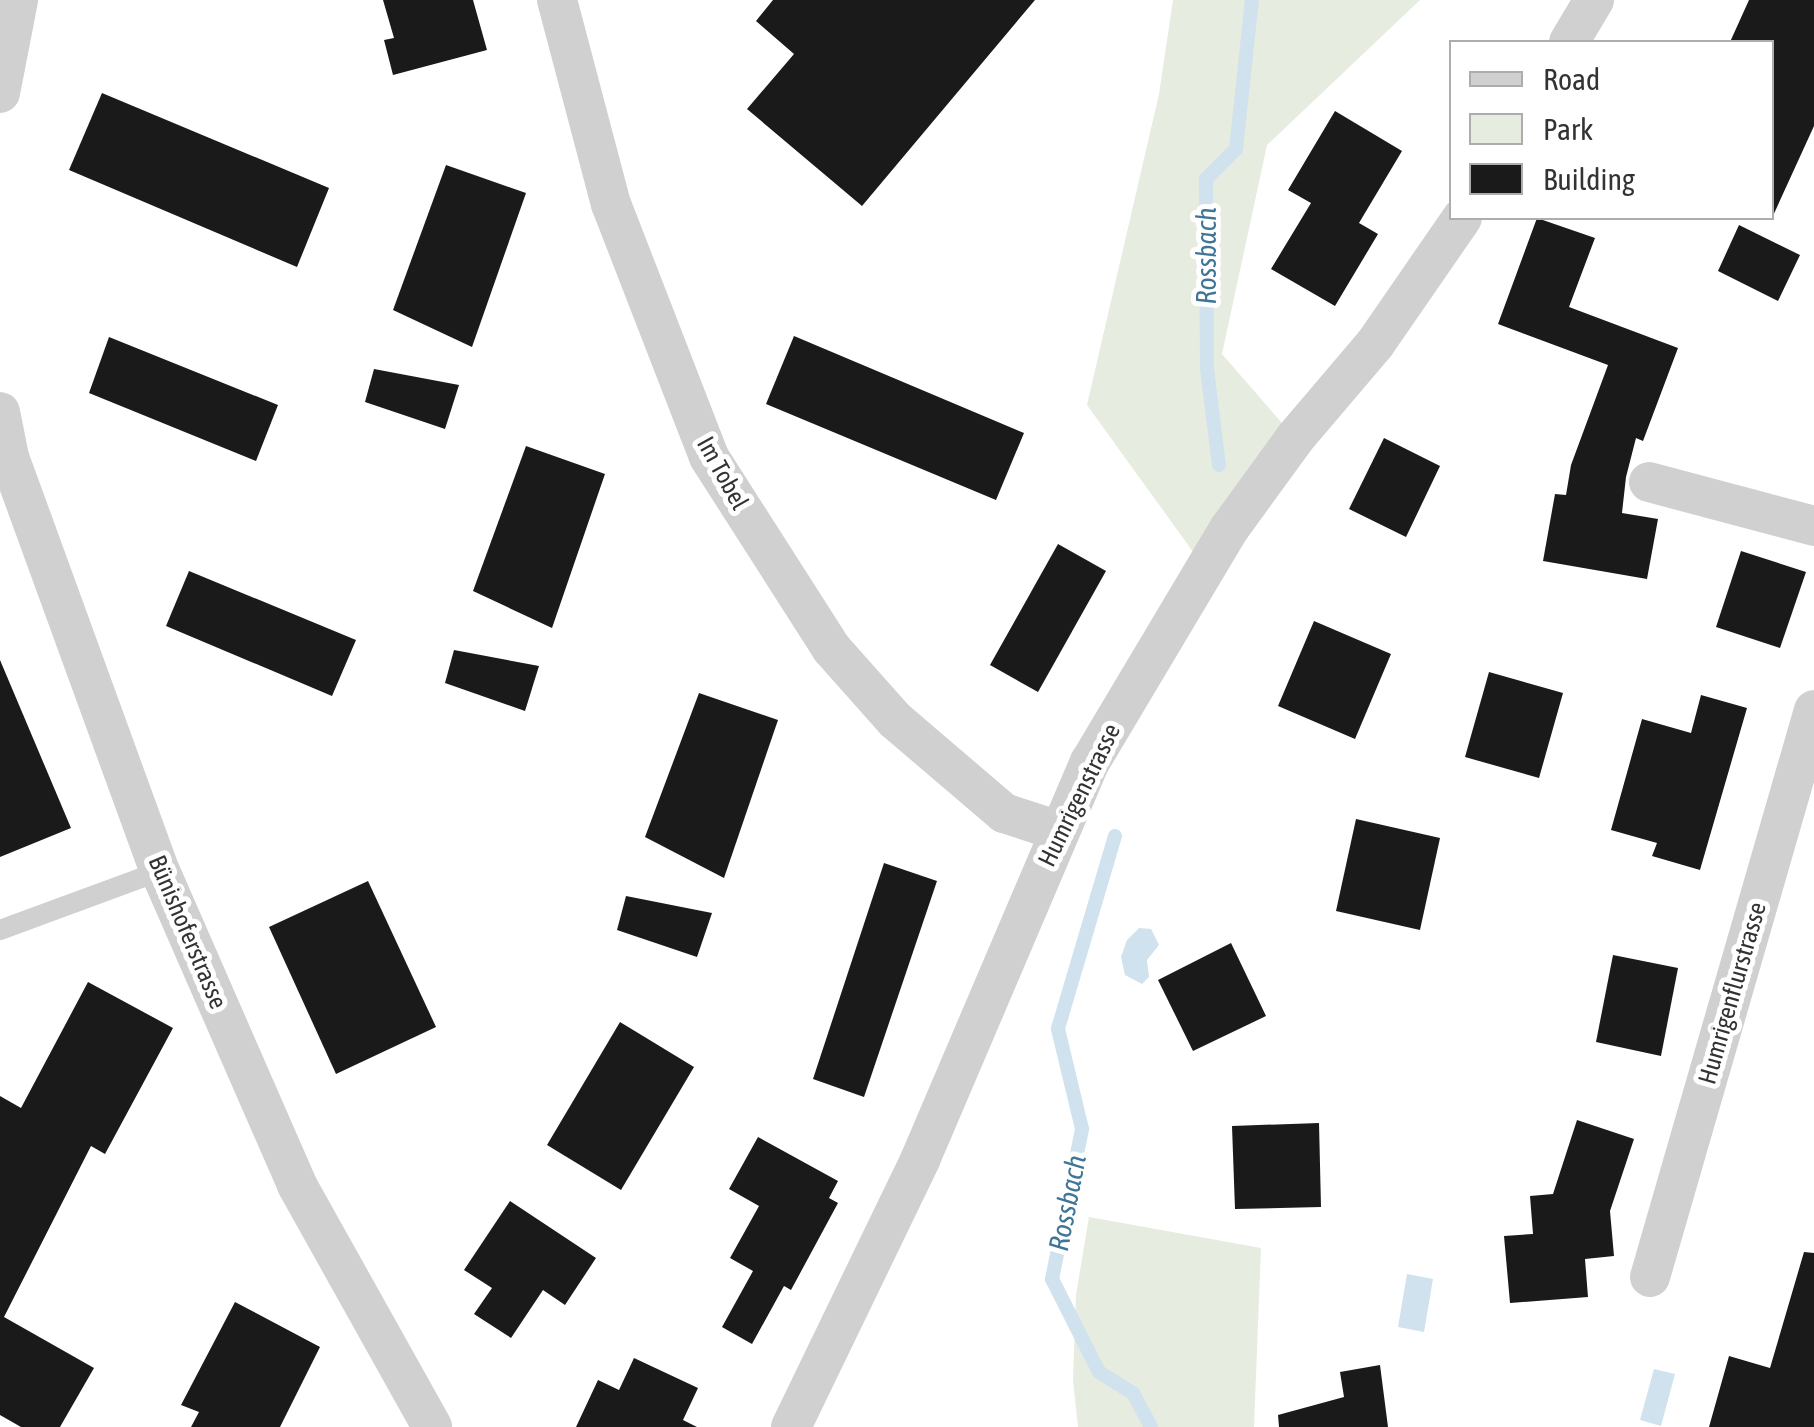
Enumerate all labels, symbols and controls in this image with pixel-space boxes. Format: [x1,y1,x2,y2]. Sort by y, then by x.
legend [1449,40,1774,220]
text: Road [1543,62,1600,96]
text: Park [1543,112,1593,146]
text: Building [1543,162,1635,196]
water label: Rossbach [1189,207,1223,305]
street label: Im Tobel [691,431,755,515]
street label: Humrigenstrasse [1032,719,1126,871]
street label: Bünishoferstrasse [142,851,234,1013]
street label: Humrigenflurstrasse [1692,899,1772,1087]
water label: Rossbach [1041,1152,1093,1254]

